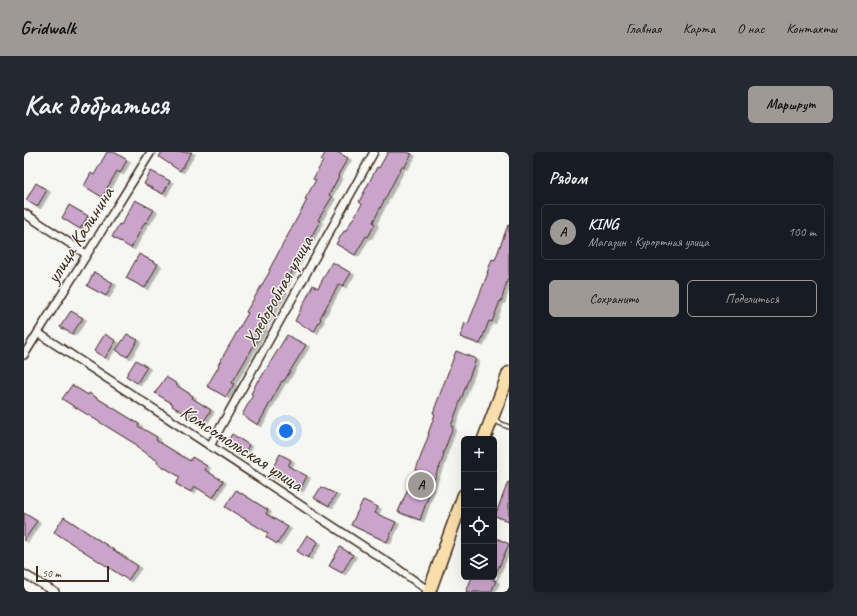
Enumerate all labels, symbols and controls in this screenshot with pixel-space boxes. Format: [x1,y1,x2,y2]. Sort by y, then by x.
text: Gridwalk [20,16,76,40]
text: Главная [626,20,661,37]
text: Карта [683,20,715,37]
text: О нас [737,20,764,37]
text: Контакты [786,20,837,37]
button: Маршрут [748,86,833,123]
text: Как добраться [24,87,169,122]
text: Рядом [549,168,587,189]
street label: улица Калинина [40,181,120,289]
text: KING [588,215,618,234]
text: A [560,224,566,240]
text: 100 m [788,224,816,240]
street label: Хлеборобная улица [237,230,319,350]
text: Магазин · Курортная улица [588,234,709,250]
button: Сохранить [549,280,679,317]
button: Поделиться [687,280,817,317]
street label: Комсомольская улица [176,399,310,498]
your location [276,421,296,441]
map controls [461,436,497,580]
button: + [461,436,497,472]
pin: A [408,470,434,500]
button: − [461,472,497,508]
button: locate [461,508,497,544]
button: layers [461,544,497,580]
scale bar [36,564,109,583]
text: 50 m [42,566,61,580]

